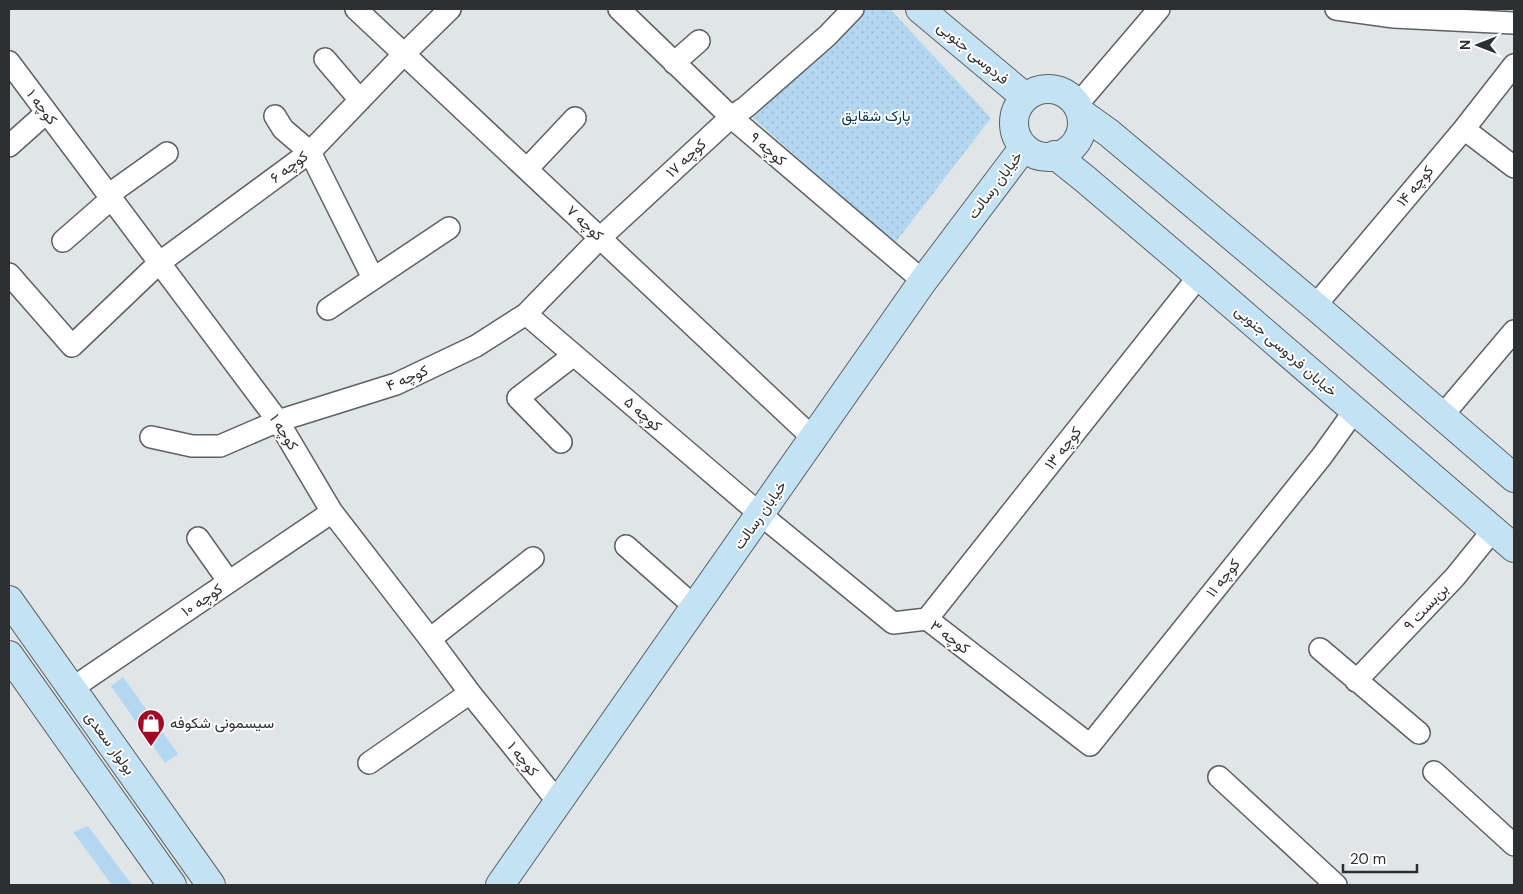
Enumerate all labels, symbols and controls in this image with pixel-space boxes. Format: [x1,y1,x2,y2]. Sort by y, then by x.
street label: فردوسی جنوبی [933,17,1013,89]
north arrow [1453,20,1503,70]
text: N [1456,40,1474,50]
street label: کوچه ۱ [22,85,62,129]
park label: پارک شقایق [842,106,910,126]
street label: کوچه ۹ [745,128,791,171]
street label: کوچه ۱۷ [662,134,711,182]
street label: کوچه ۶ [266,146,312,188]
street label: خیابان رسالت [963,147,1027,223]
street label: کوچه ۱۴ [1392,161,1438,211]
street label: کوچه ۷ [562,201,608,246]
street label: خیابان فردوسی جنوبی [1230,301,1342,401]
street label: کوچه ۴ [383,360,431,396]
street label: کوچه ۵ [620,392,666,436]
street label: کوچه ۱ [265,410,303,454]
street label: کوچه ۱۳ [1040,422,1086,474]
street label: خیابان رسالت [729,477,791,553]
street label: کوچه ۱۱ [1201,554,1245,601]
street label: کوچه ۱۰ [177,579,227,621]
street label: بن‌بست ۹ [1399,579,1453,635]
street label: کوچه ۳ [926,615,974,659]
street label: بولوار سعدی [80,707,140,779]
shop icon: سیسمونی شکوفه [136,708,166,747]
place label: سیسمونی شکوفه [170,713,274,733]
street label: کوچه ۱ [503,737,543,781]
scale bar [1343,842,1417,874]
text: 20 m [1350,849,1386,869]

